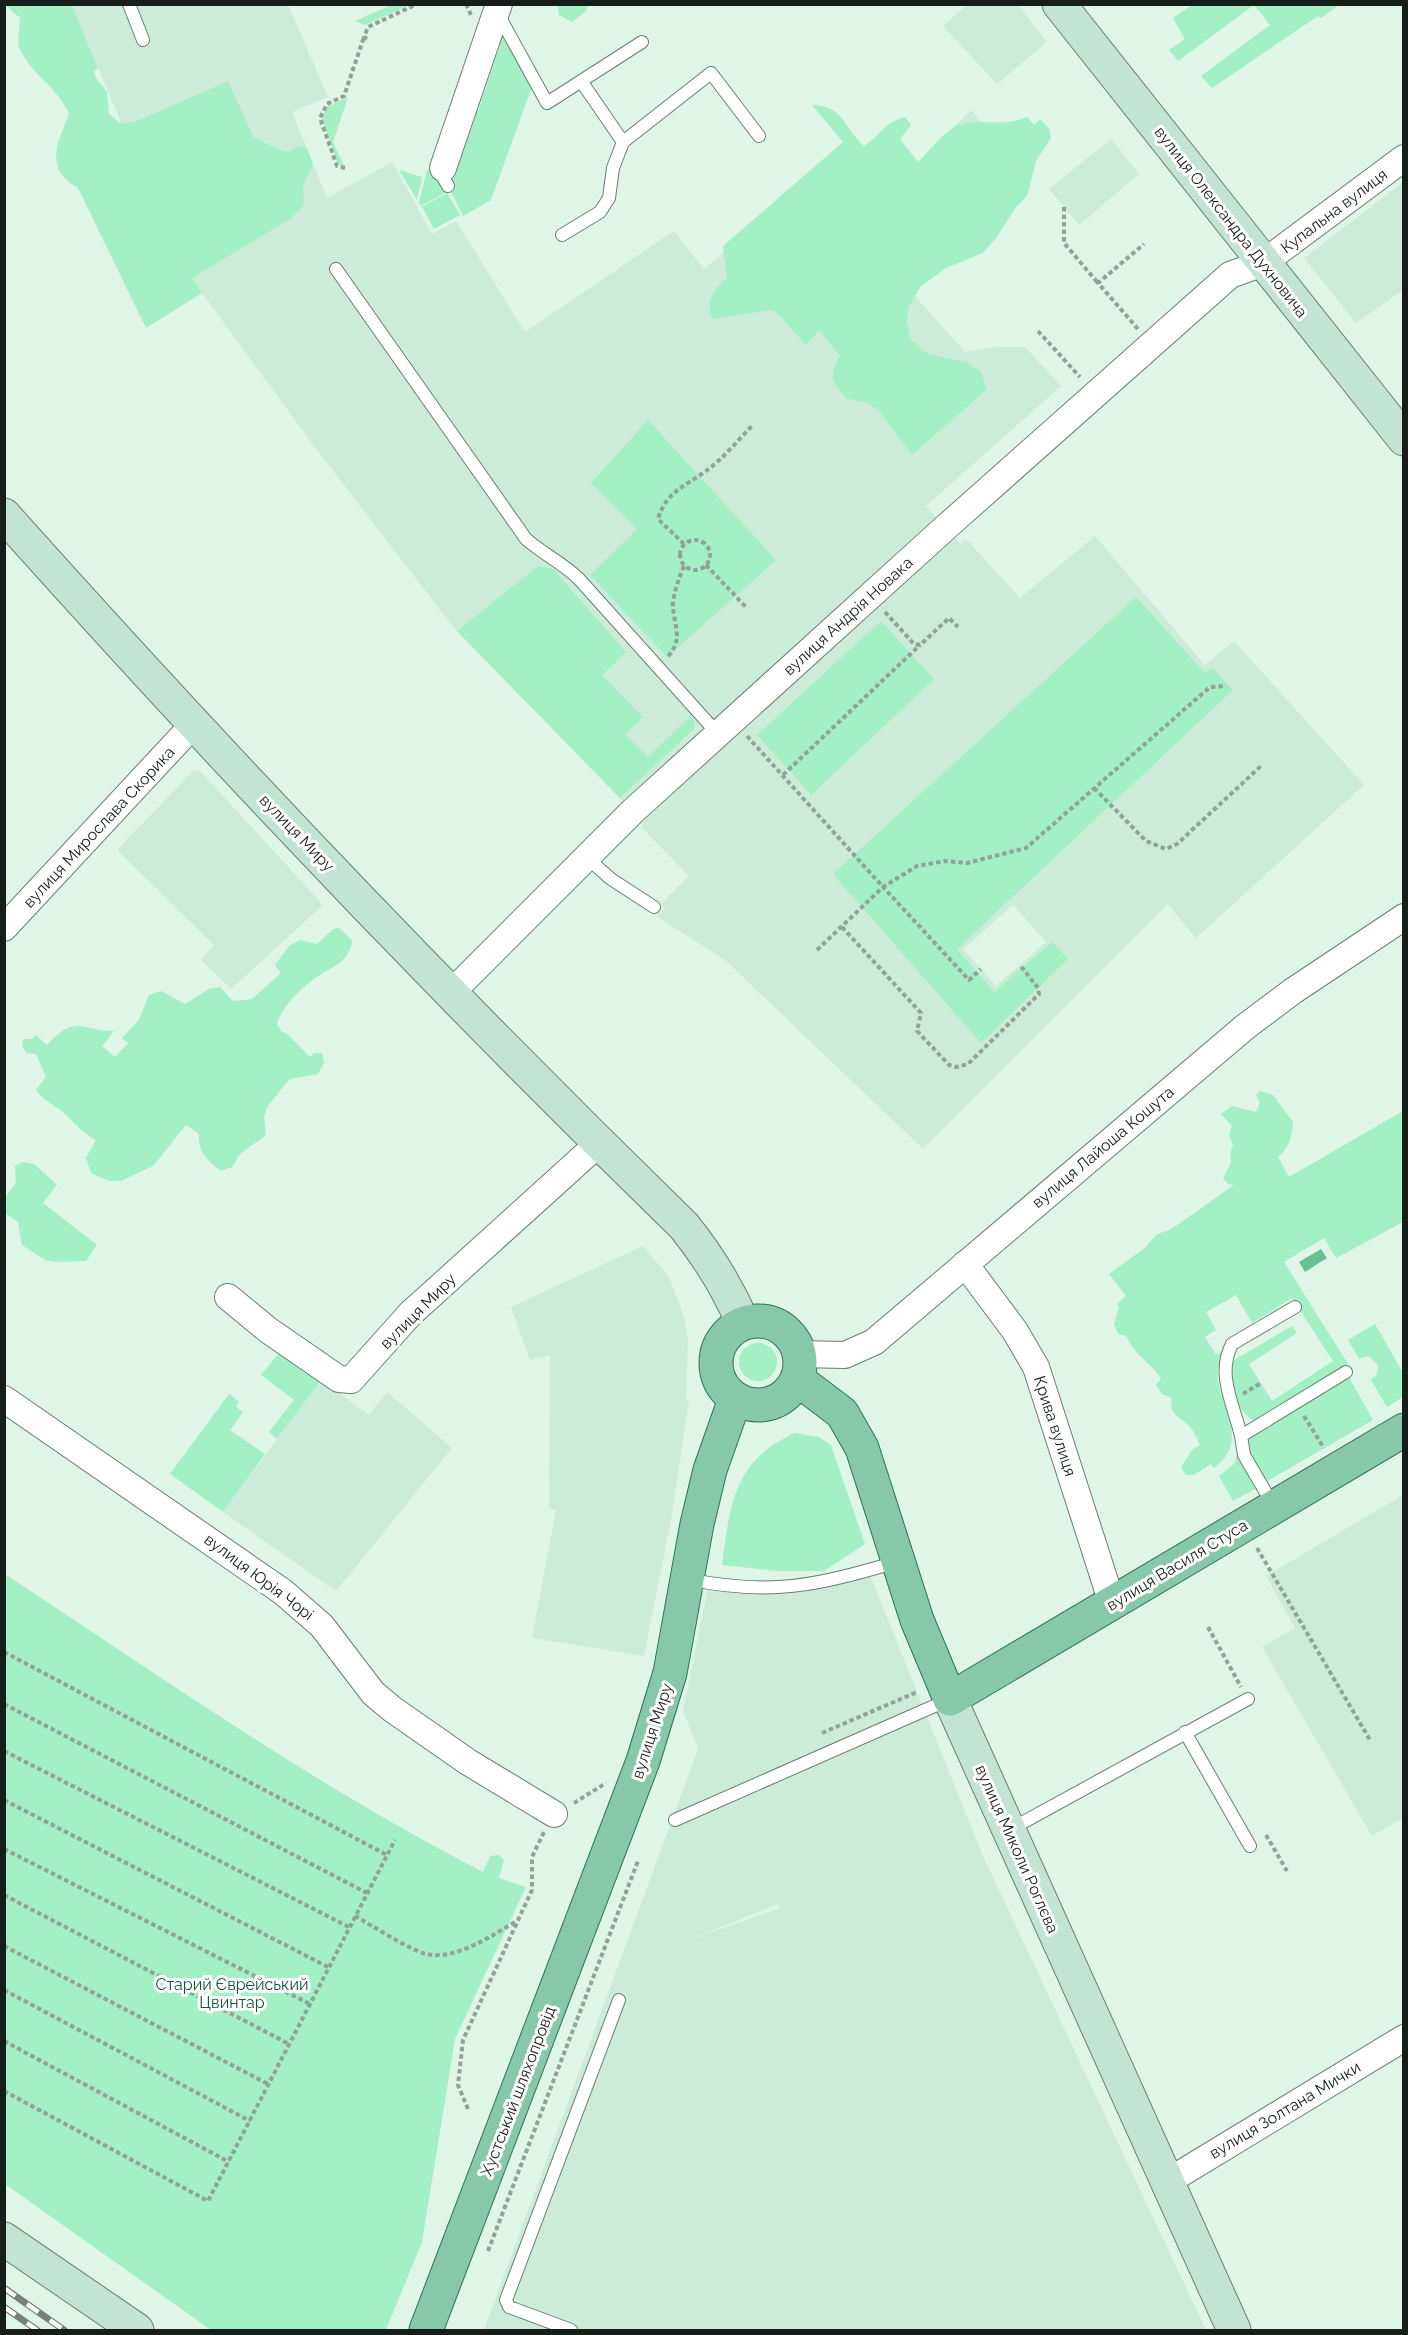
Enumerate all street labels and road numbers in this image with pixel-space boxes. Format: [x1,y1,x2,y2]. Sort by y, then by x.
street label: вулиця Олександра Духновича [1150,123,1312,321]
street label: Купальна вулиця [1277,165,1391,257]
street label: вулиця Андрія Новака [779,553,917,679]
street label: вулиця Мирослава Скорика [19,743,179,911]
street label: вулиця Миру [256,791,339,876]
street label: вулиця Лайоша Кошута [1028,1082,1178,1212]
street label: вулиця Миру [376,1269,460,1353]
street label: Крива вулиця [1030,1373,1080,1479]
street label: вулиця Василя Стуса [1103,1515,1251,1615]
street label: вулиця Юрія Чорі [201,1530,317,1624]
street label: вулиця Миру [628,1681,676,1781]
street label: вулиця Миколи Роглєва [971,1762,1063,1936]
street label: Хустський шляхопровід [477,2003,559,2179]
street label: вулиця Золтана Мички [1206,2057,1364,2163]

